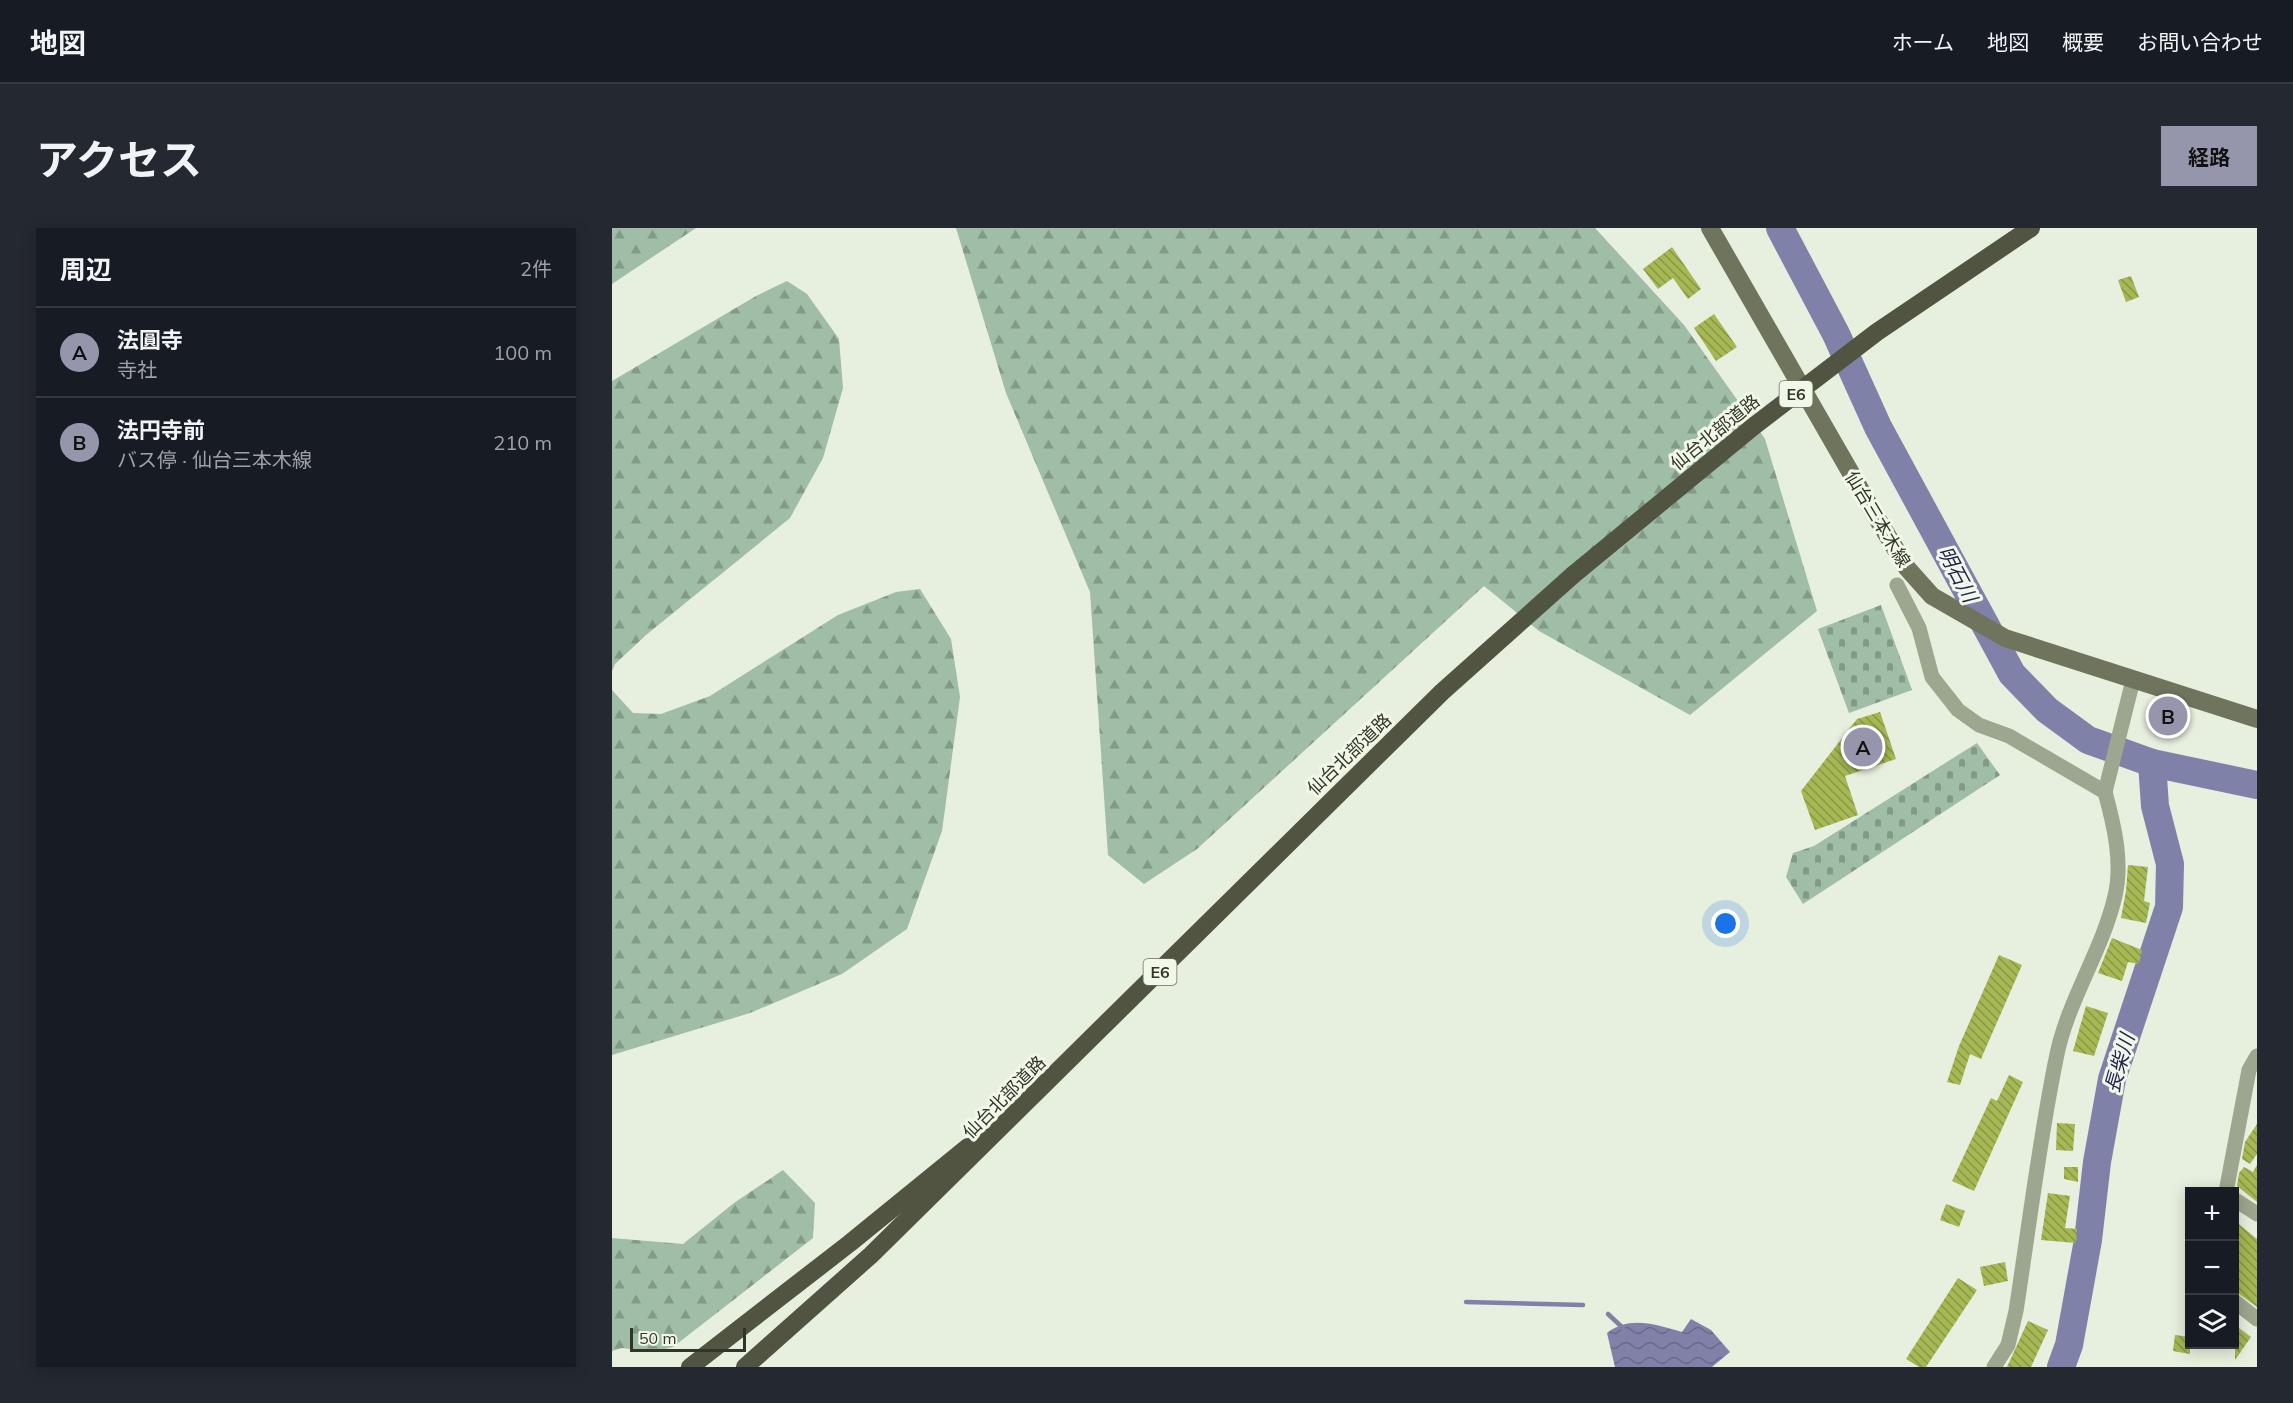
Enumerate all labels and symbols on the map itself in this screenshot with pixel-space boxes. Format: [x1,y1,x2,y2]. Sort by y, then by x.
road number: E6 [1780,381,1812,407]
street label: 仙台北部道路 [1666,389,1764,475]
street label: 仙台三本木線 [1840,467,1916,571]
water label: 明石川 [1933,542,1984,608]
pin: B [2148,694,2188,738]
street label: 仙台北部道路 [1302,708,1396,800]
pin: A [1844,724,1882,770]
your location [1711,909,1740,938]
road number: E6 [1144,959,1176,985]
water label: 長柴川 [2099,1029,2140,1095]
street label: 仙台北部道路 [958,1051,1050,1143]
scale bar [630,1325,746,1352]

